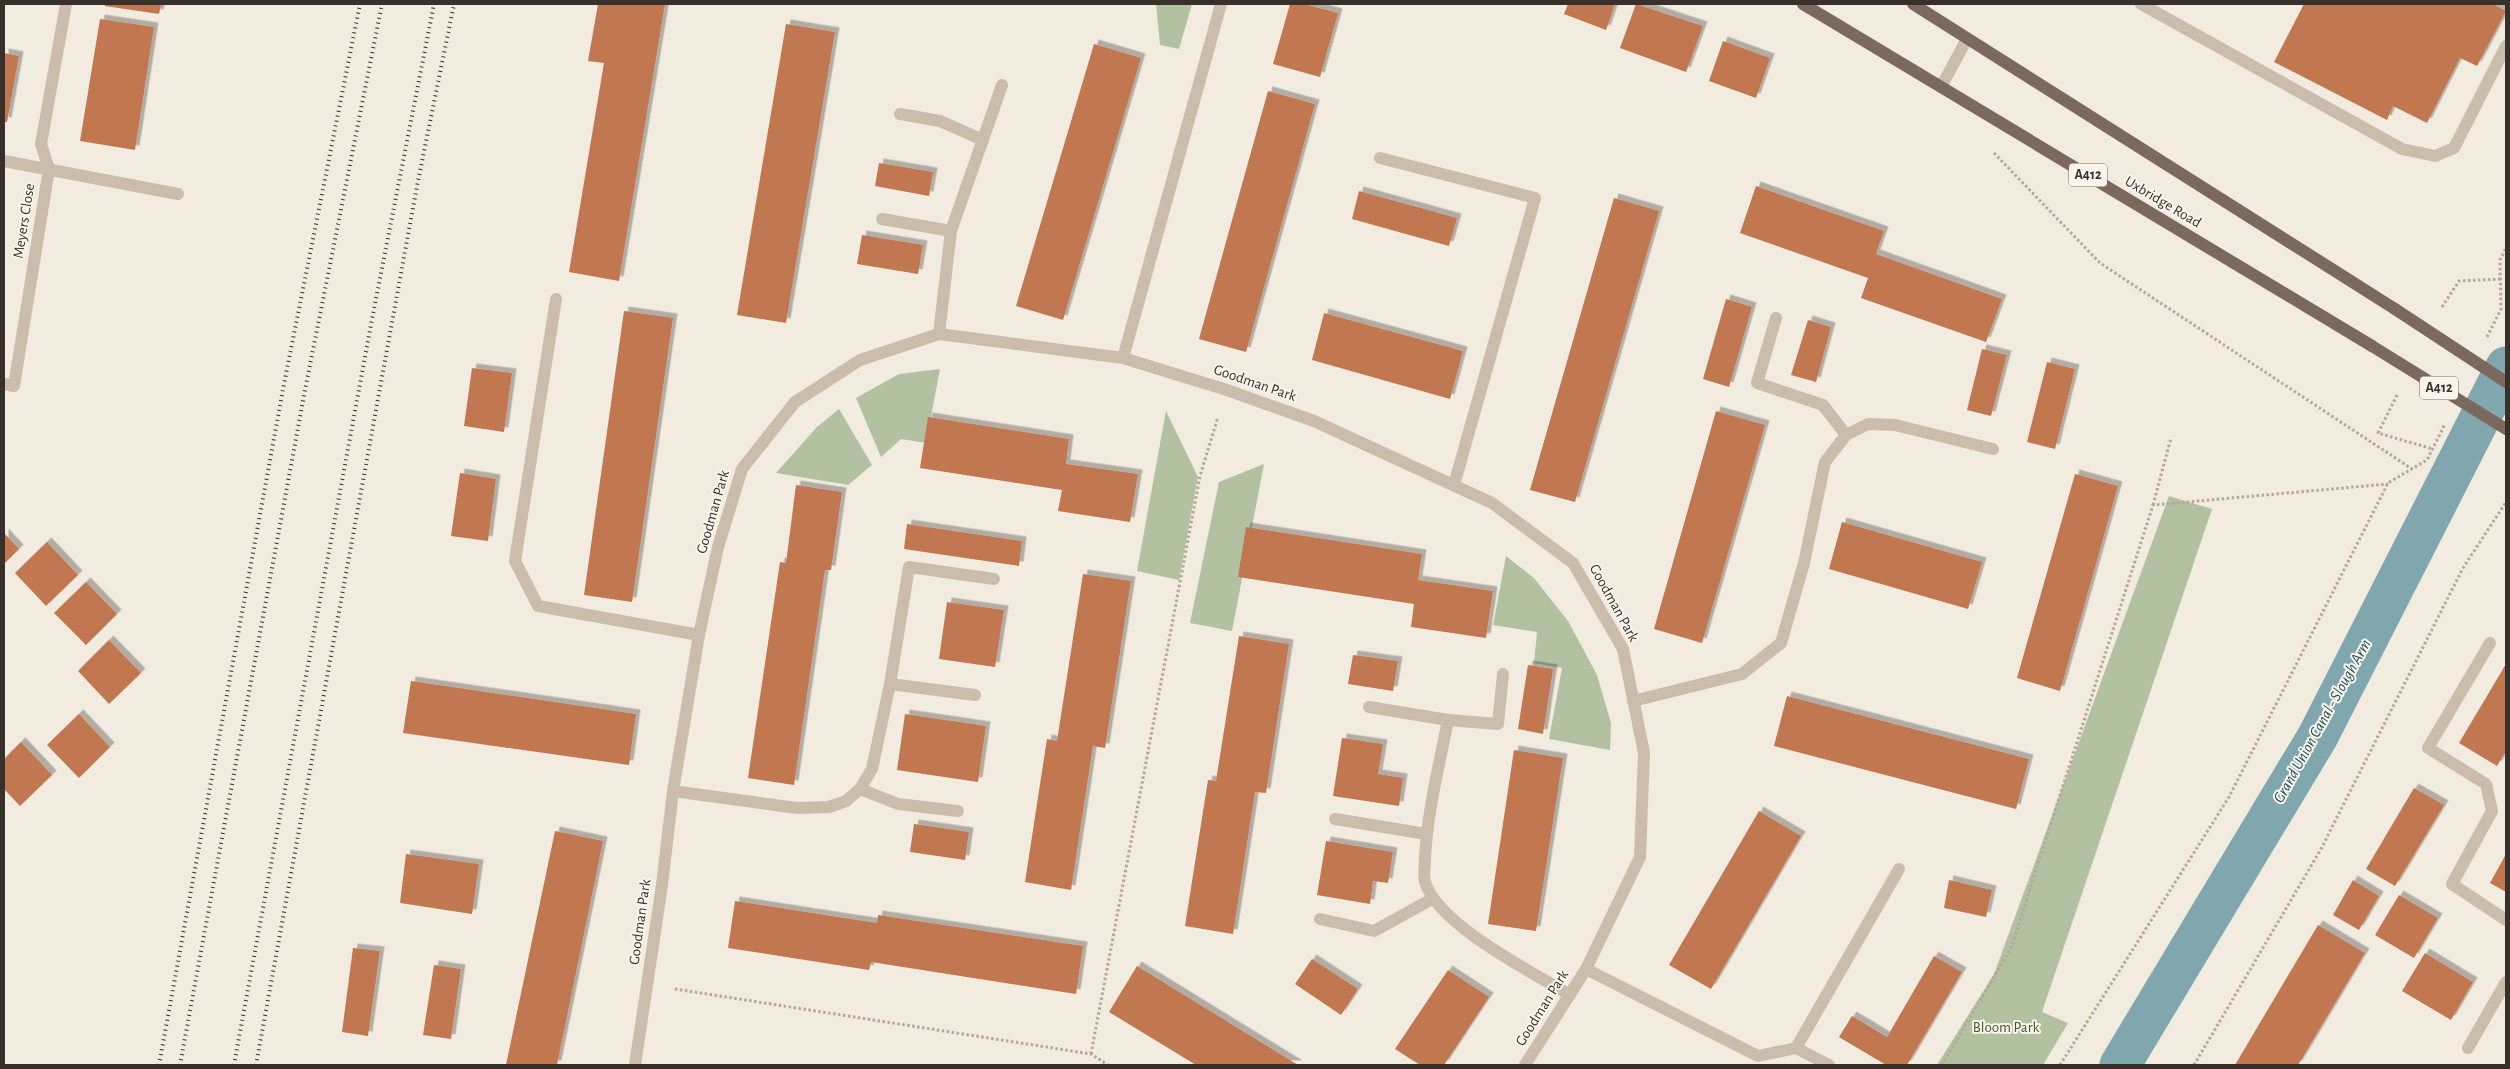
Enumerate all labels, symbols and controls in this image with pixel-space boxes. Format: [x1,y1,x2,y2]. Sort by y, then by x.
road number: A412 [2069,164,2107,186]
street label: Uxbridge Road [2122,173,2204,231]
street label: Meyers Close [11,182,37,260]
street label: Goodman Park [1212,362,1298,404]
road number: A412 [2420,376,2458,399]
street label: Goodman Park [694,468,732,555]
street label: Goodman Park [1587,562,1642,644]
water label: Grand Union Canal - Slough Arm [2270,637,2374,805]
street label: Goodman Park [627,878,653,966]
street label: Goodman Park [1513,967,1571,1048]
park label: Bloom Park [1973,1020,2040,1035]

